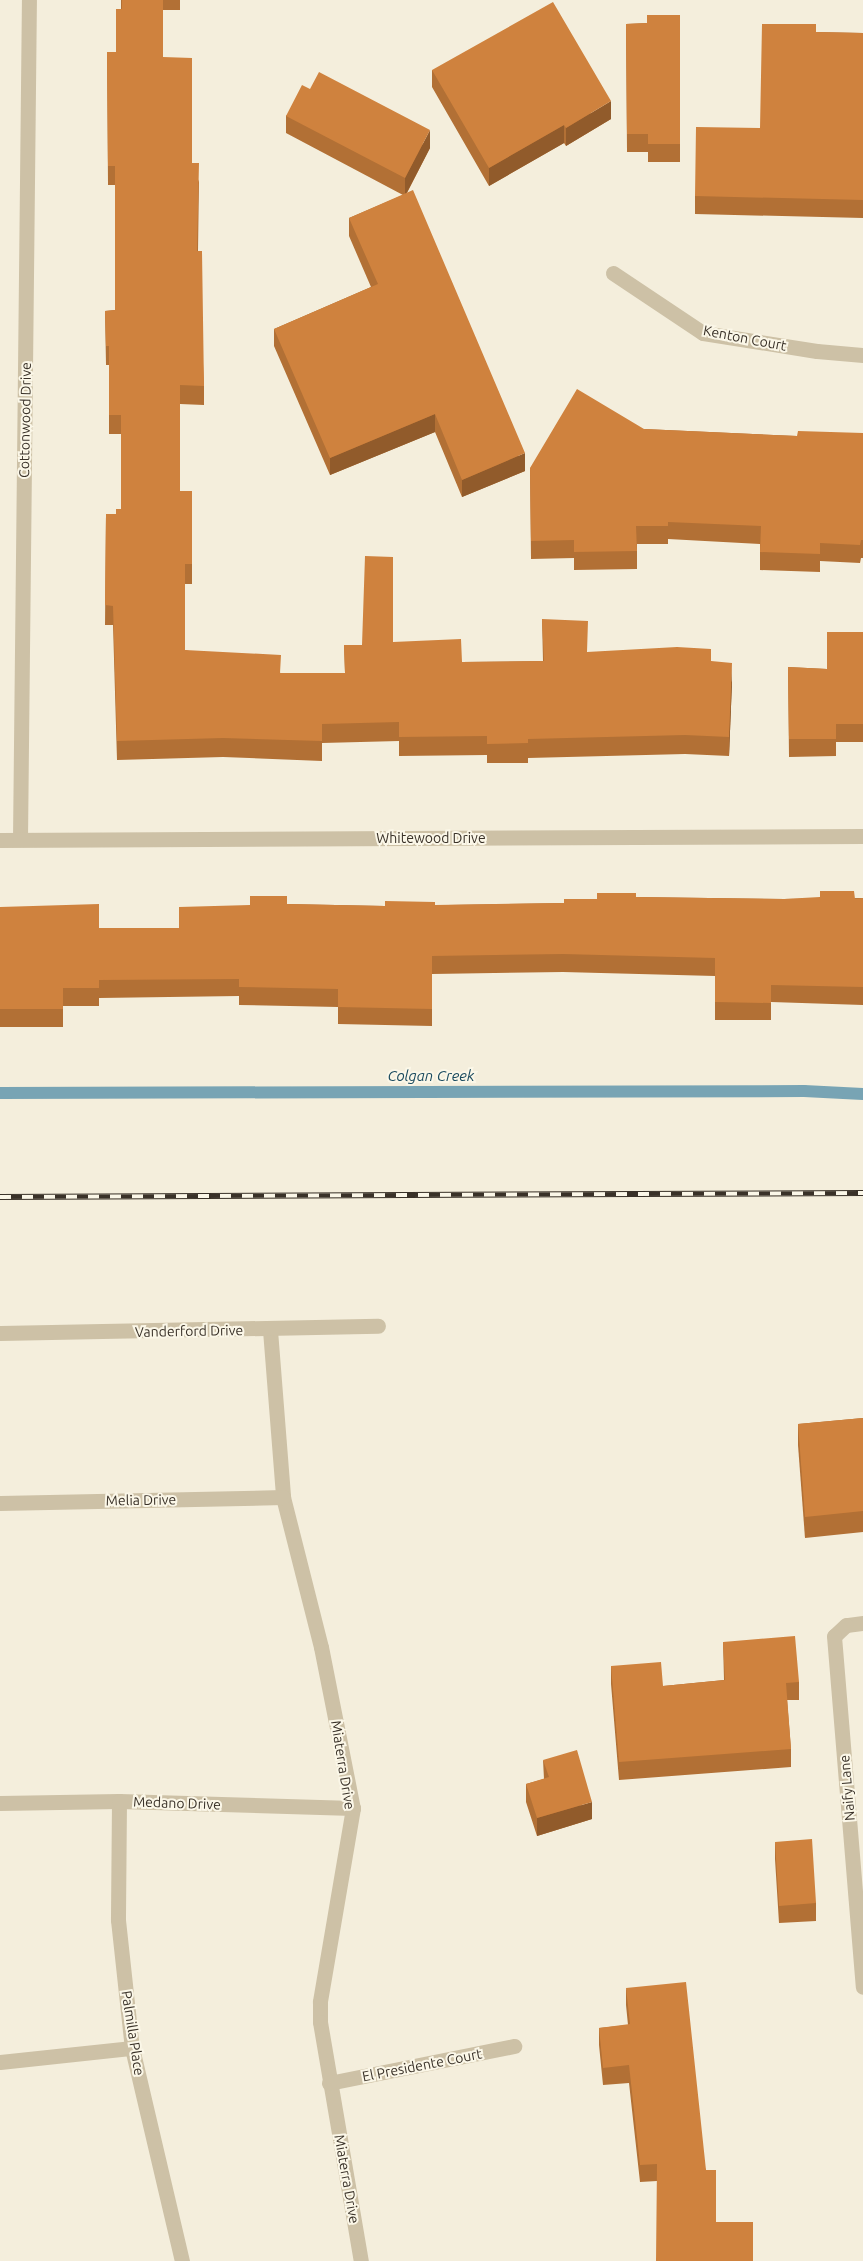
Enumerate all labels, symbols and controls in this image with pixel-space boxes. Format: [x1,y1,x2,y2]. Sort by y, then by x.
street label: Kenton Court [702,322,788,354]
street label: Cottonwood Drive [16,362,34,478]
street label: Whitewood Drive [376,830,486,846]
water label: Colgan Creek [387,1067,475,1085]
street label: Vanderford Drive [135,1322,243,1340]
street label: Melia Drive [106,1491,176,1509]
street label: Miaterra Drive [328,1719,358,1811]
street label: Naify Lane [836,1754,858,1822]
street label: Medano Drive [133,1793,221,1813]
street label: Palmilla Place [118,1989,148,2077]
street label: El Presidente Court [361,2045,483,2085]
street label: Miaterra Drive [331,2133,363,2225]

